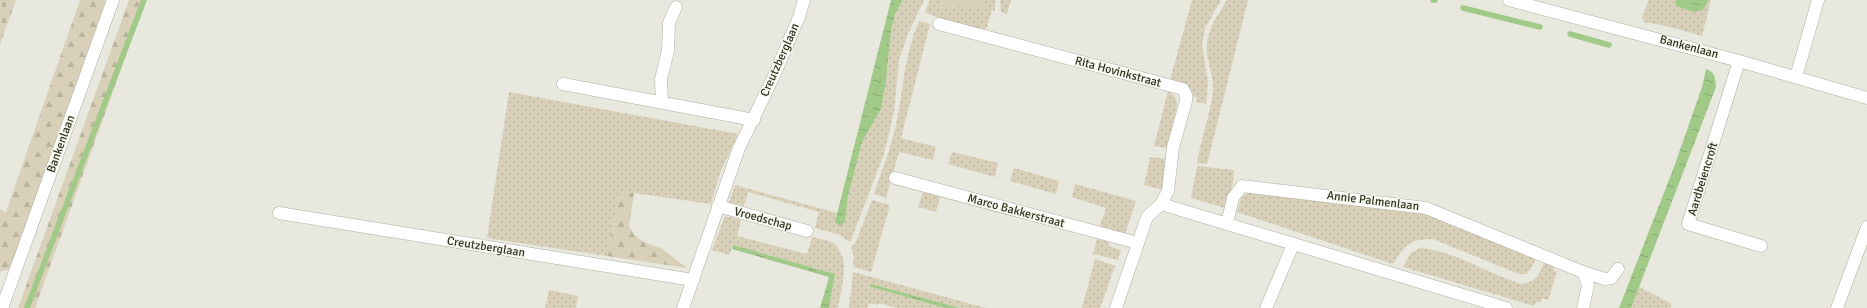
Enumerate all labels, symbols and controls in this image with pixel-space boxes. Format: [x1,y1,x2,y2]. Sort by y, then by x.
street label: Creutzberglaan [757,21,803,99]
street label: Bankenlaan [1658,32,1720,62]
street label: Rita Hovinkstraat [1073,53,1163,91]
street label: Bankenlaan [44,113,78,175]
street label: Aardbeiencroft [1685,140,1721,218]
street label: Annie Palmenlaan [1326,188,1420,214]
street label: Marco Bakkerstraat [966,191,1066,231]
street label: Vroedschap [732,204,794,234]
street label: Creutzberglaan [446,233,526,261]

